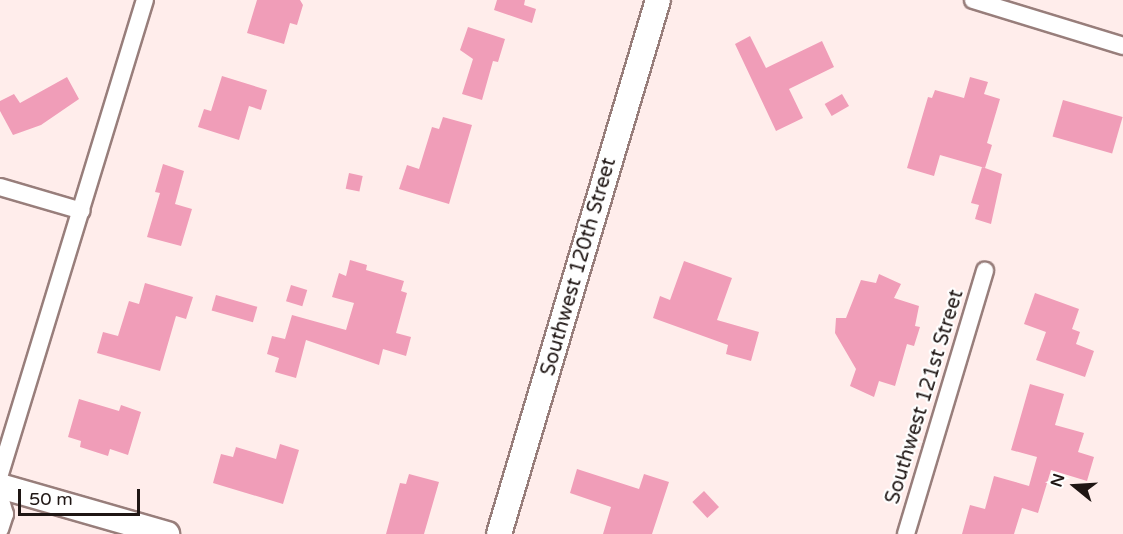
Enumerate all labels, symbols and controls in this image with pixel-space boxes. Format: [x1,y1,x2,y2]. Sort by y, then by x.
street label: Southwest 120th Street [536,155,622,379]
street label: Southwest 121st Street [881,287,969,507]
north arrow [1045,456,1105,516]
text: N [1046,471,1069,490]
scale bar [21,477,142,515]
text: 50 m [29,488,73,510]

